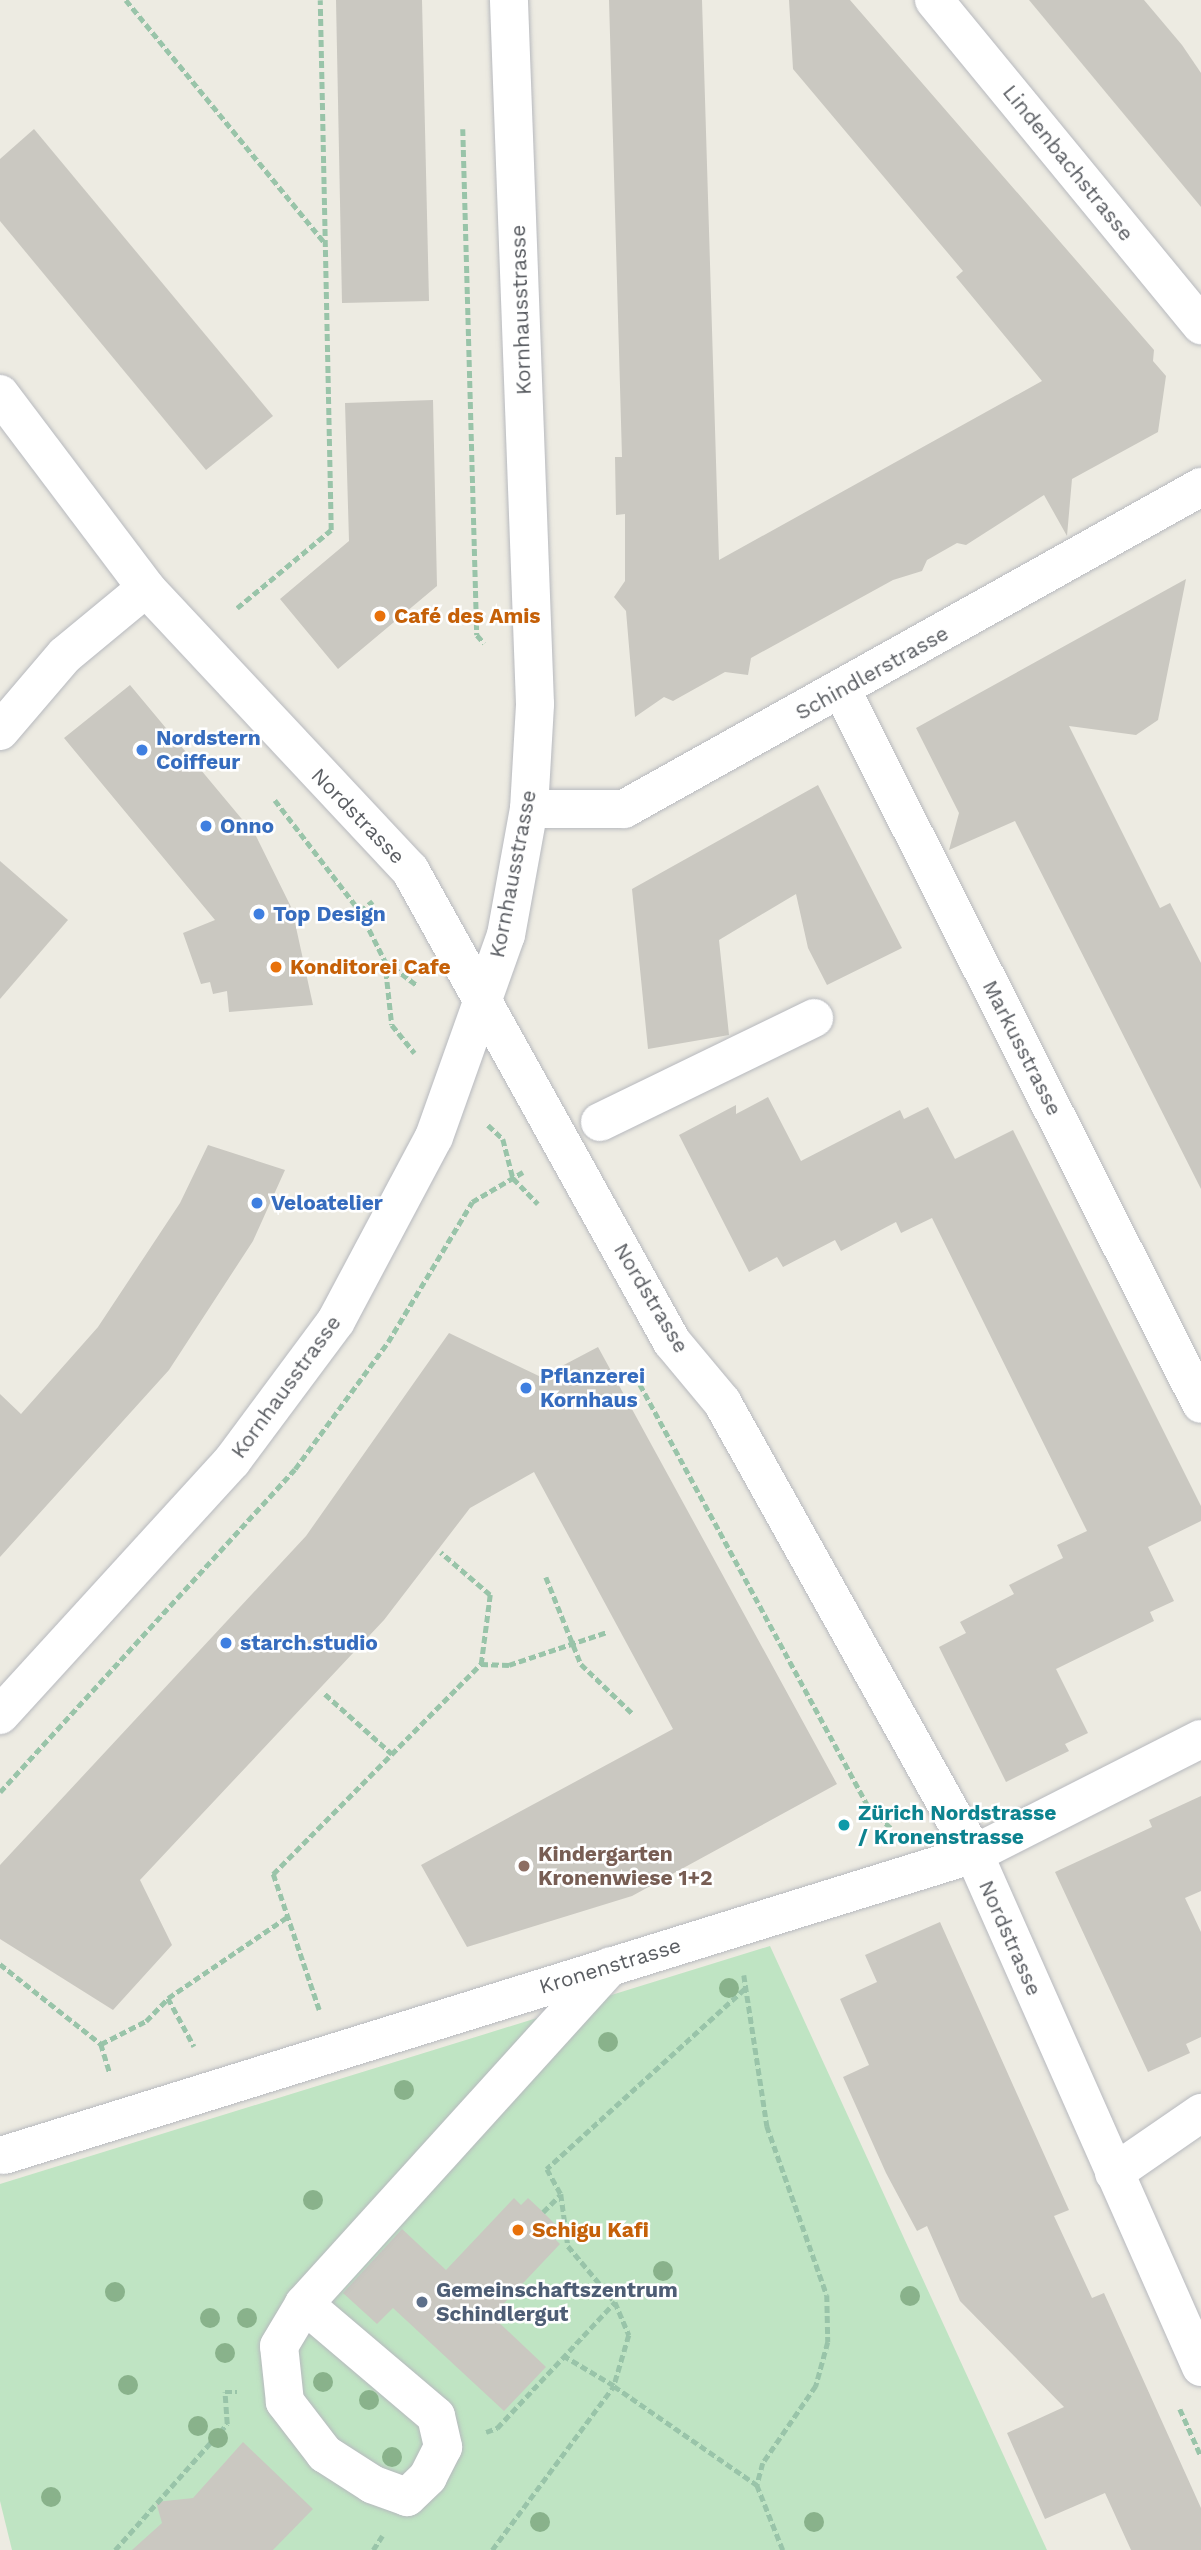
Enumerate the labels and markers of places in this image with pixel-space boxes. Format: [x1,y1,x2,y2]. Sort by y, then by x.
place label: Café des Amis [394,603,541,629]
marker: Café des Amis [372,608,388,624]
place label: Nordstern Coiffeur [156,725,261,775]
marker: Nordstern Coiffeur [134,742,150,758]
place label: Onno [220,813,274,839]
marker: Onno [198,818,214,834]
place label: Top Design [273,901,386,927]
marker: Top Design [251,906,267,922]
place label: Konditorei Cafe [290,954,451,980]
marker: Konditorei Cafe [268,959,284,975]
place label: Veloatelier [271,1190,383,1216]
marker: Veloatelier [249,1195,265,1211]
place label: Pflanzerei Kornhaus [540,1363,645,1413]
marker: Pflanzerei Kornhaus [518,1380,534,1396]
place label: starch.studio [240,1630,378,1656]
marker: starch.studio [218,1635,234,1651]
place label: Zürich Nordstrasse / Kronenstrasse [858,1800,1056,1850]
marker: Zürich Nordstrasse / Kronenstrasse [836,1817,852,1833]
place label: Kindergarten Kronenwiese 1+2 [538,1841,713,1891]
marker: Kindergarten Kronenwiese 1+2 [516,1858,532,1874]
place label: Schigu Kafi [532,2217,649,2243]
marker: Schigu Kafi [510,2222,526,2238]
place label: Gemeinschaftszentrum Schindlergut [436,2277,678,2327]
marker: Gemeinschaftszentrum Schindlergut [414,2294,430,2310]

